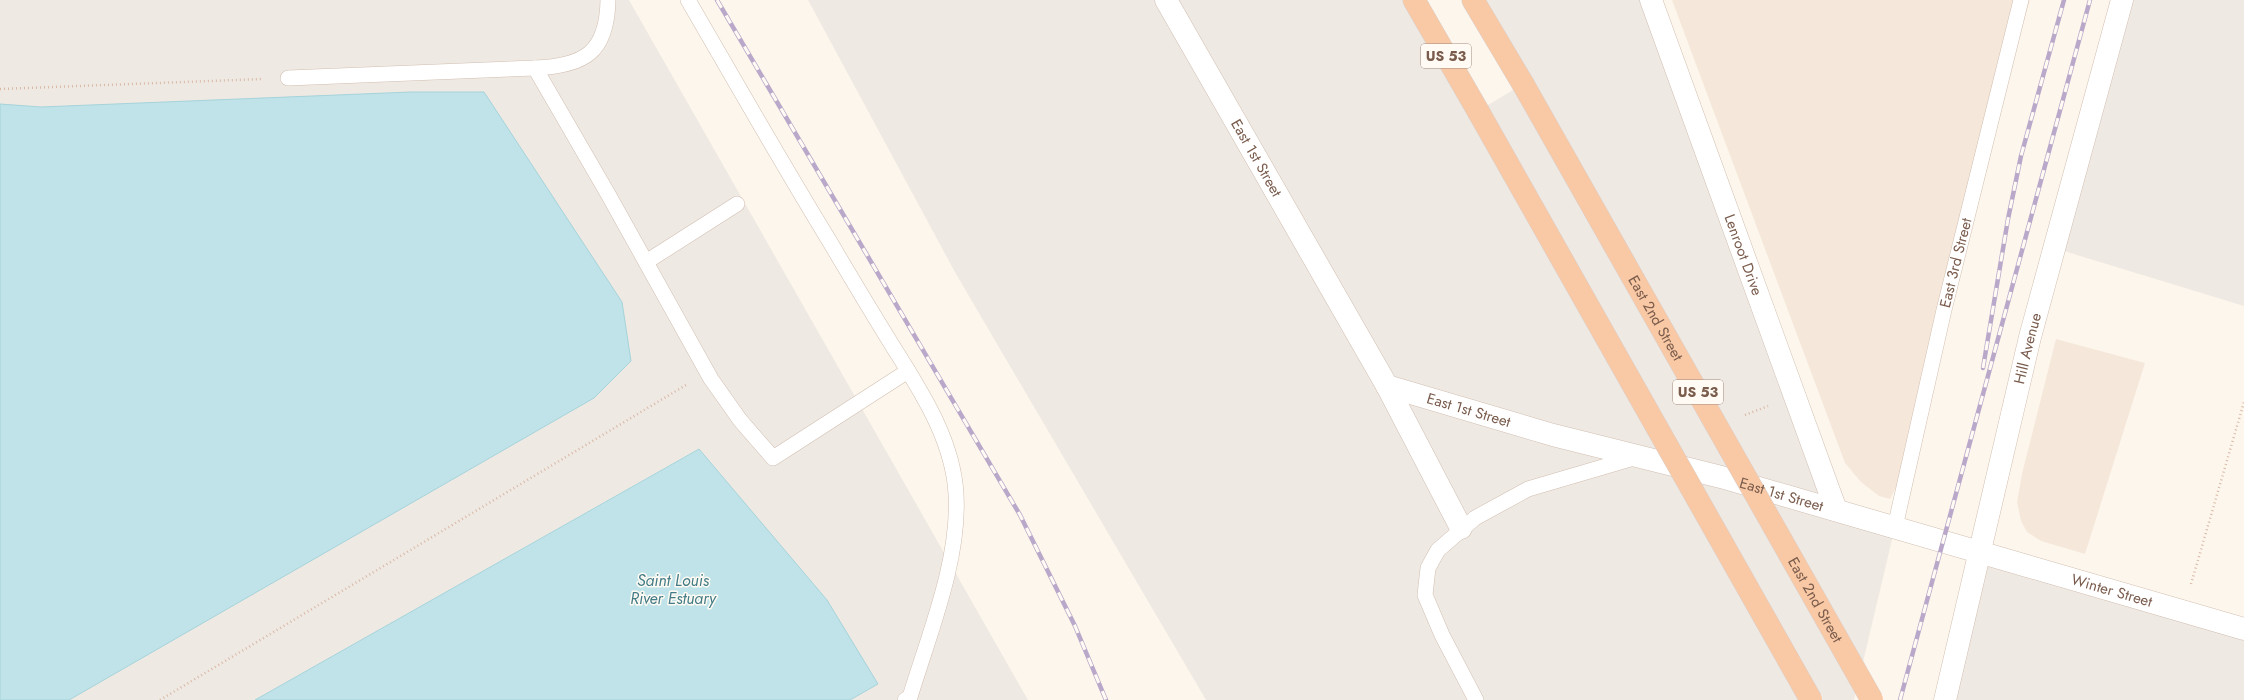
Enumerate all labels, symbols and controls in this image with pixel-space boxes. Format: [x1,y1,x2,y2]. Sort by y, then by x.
road number: US 53 [1421,44,1471,68]
street label: East 1st Street [1225,115,1288,201]
street label: Lenroot Drive [1719,211,1768,299]
street label: East 3rd Street [1934,215,1978,310]
street label: East 2nd Street [1623,271,1689,365]
street label: Hill Avenue [2008,310,2047,386]
road number: US 53 [1673,380,1723,404]
street label: East 1st Street [1424,387,1514,433]
street label: East 1st Street [1737,472,1826,517]
street label: East 2nd Street [1782,553,1848,647]
street label: Winter Street [2069,568,2155,613]
water label: Saint Louis River Estuary [630,569,717,610]

